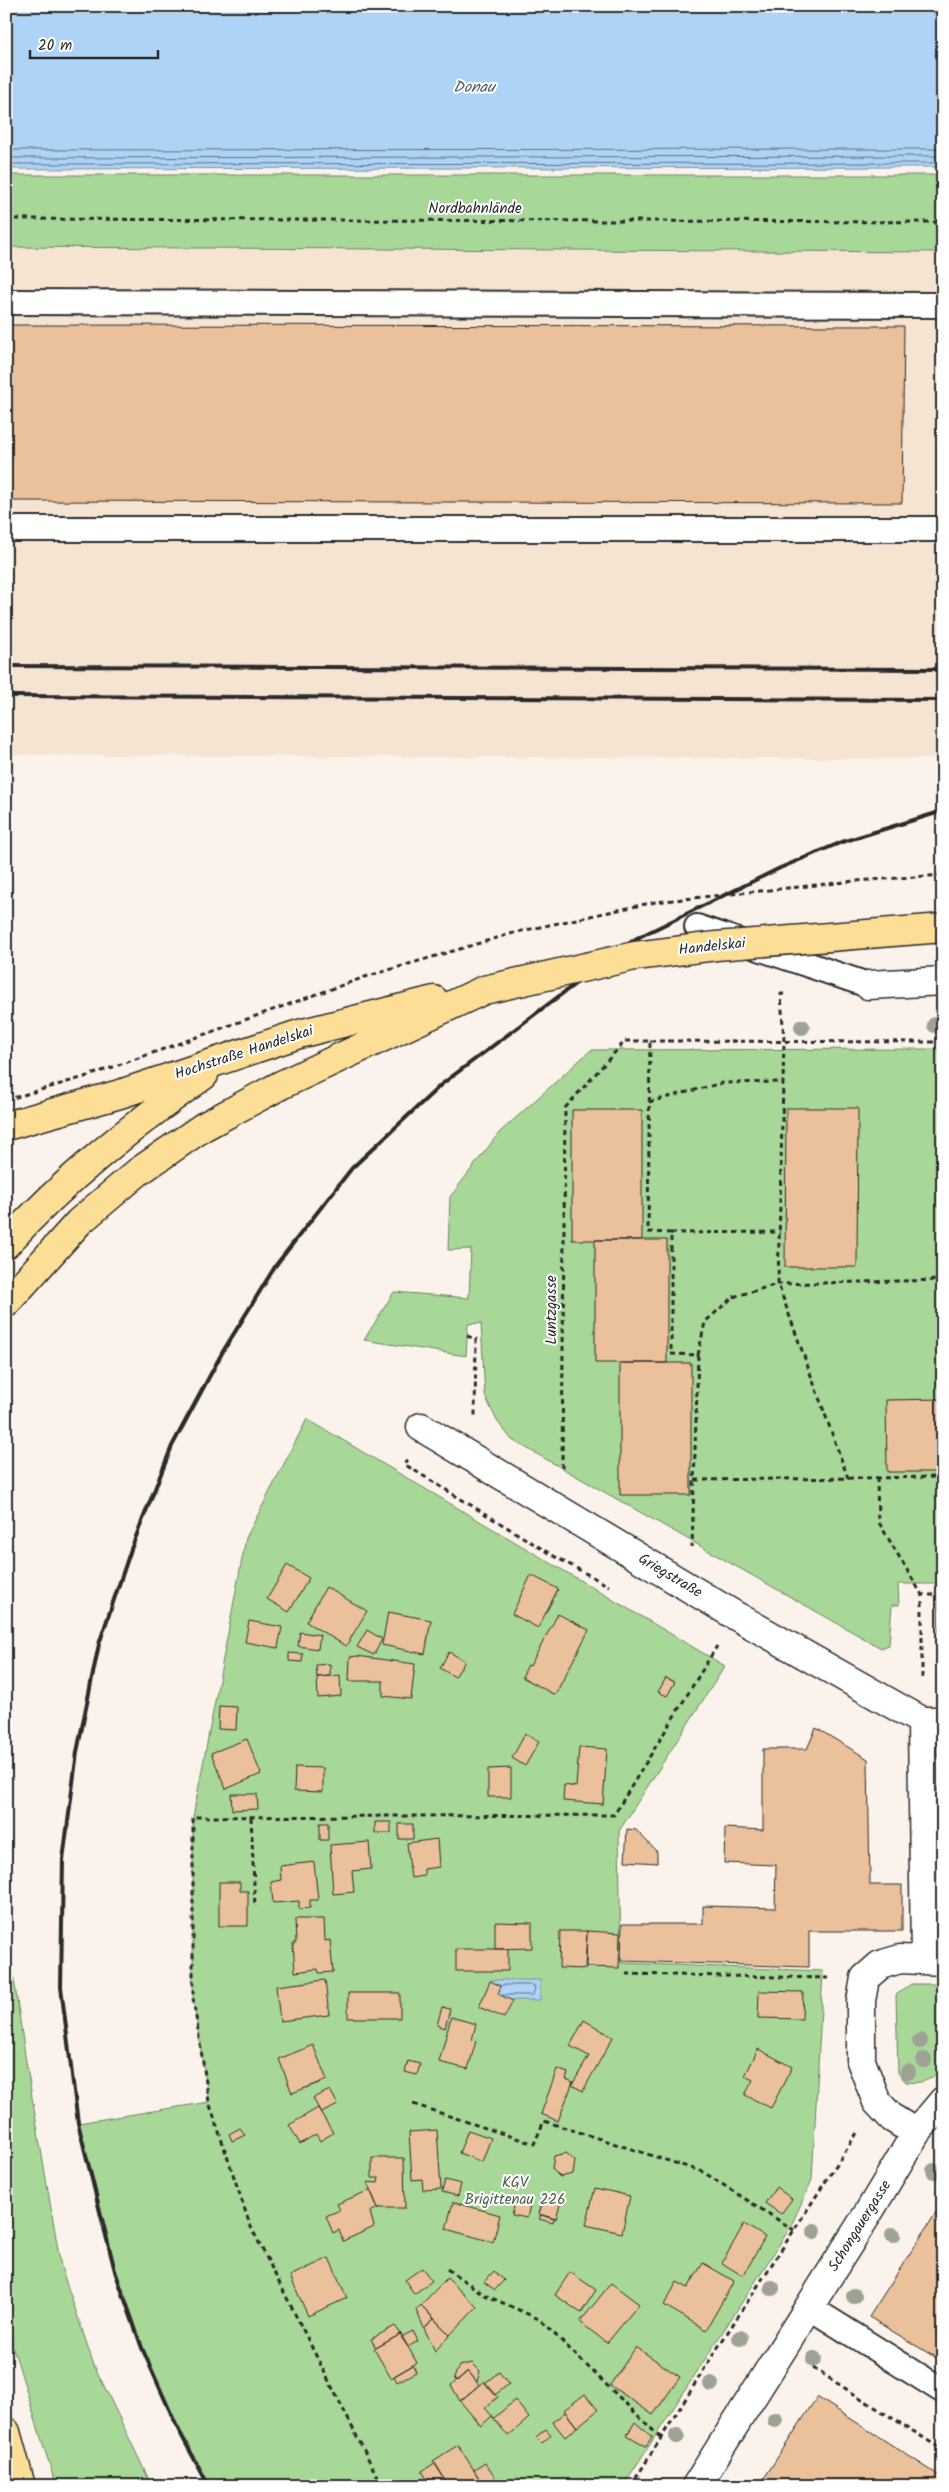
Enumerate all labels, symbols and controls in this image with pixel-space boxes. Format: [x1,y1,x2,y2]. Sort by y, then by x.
scale bar [30,28,158,60]
text: 20 m [38,34,72,58]
water label: Donau [453,75,497,100]
street label: Nordbahnlände [428,197,522,221]
street label: Handelskai [677,931,748,962]
street label: Hochstraße Handelskai [172,1019,318,1087]
street label: Luntzgasse [540,1275,564,1345]
street label: Griegstraße [633,1547,707,1605]
park label: KGV Brigittenau 226 [464,2171,566,2212]
street label: Schongauergasse [822,2175,898,2277]

